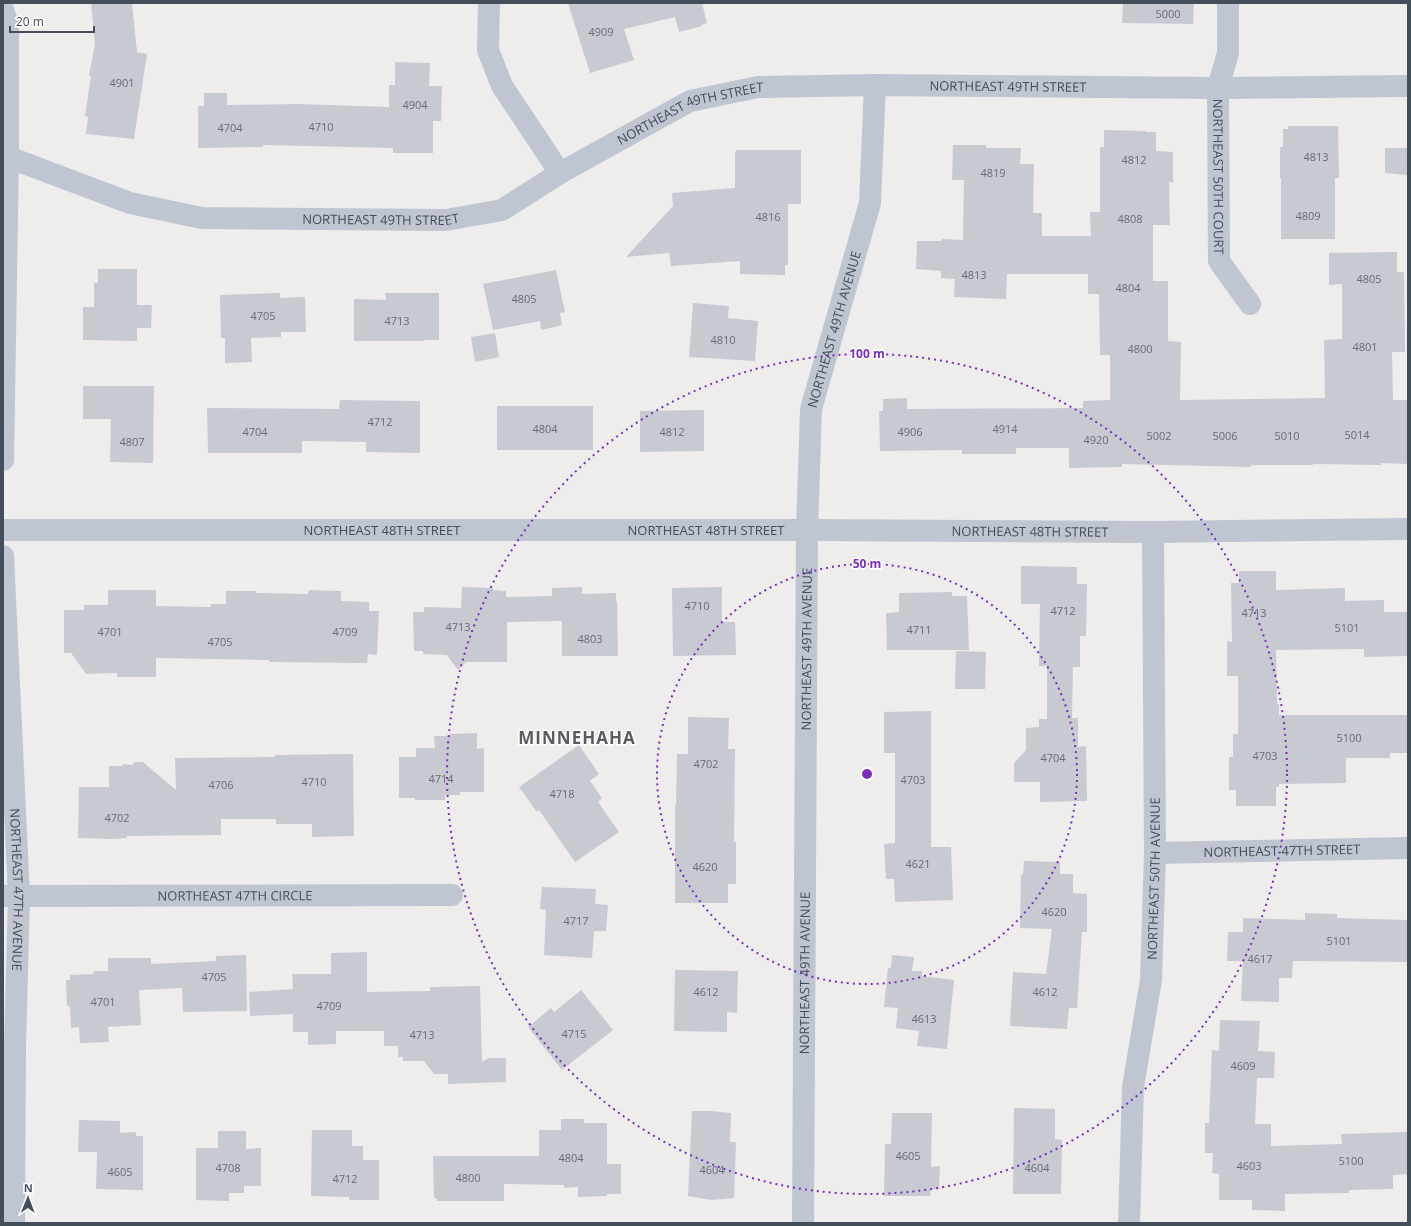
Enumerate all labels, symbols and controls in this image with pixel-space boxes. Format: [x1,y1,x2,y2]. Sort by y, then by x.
house number: 5000 [1155,6,1181,21]
scale bar [10,8,94,34]
text: 20 m [16,13,44,30]
house number: 4909 [588,24,614,39]
house number: 4901 [109,75,135,90]
street label: NORTHEAST 49TH STREET [929,76,1087,96]
street label: NORTHEAST 49TH STREET [614,78,764,149]
house number: 4904 [402,97,428,112]
street label: NORTHEAST 50TH COURT [1209,99,1228,255]
house number: 4710 [308,119,334,134]
house number: 4704 [217,120,243,135]
house number: 4813 [1303,149,1329,164]
house number: 4812 [1121,152,1147,167]
house number: 4819 [980,165,1006,180]
house number: 4809 [1295,208,1321,223]
street label: NORTHEAST 49TH STREET [302,209,461,229]
house number: 4816 [755,209,781,224]
house number: 4808 [1117,211,1143,226]
street label: NORTHEAST 49TH AVENUE [803,249,865,410]
house number: 4813 [961,267,987,282]
house number: 4805 [1356,271,1382,286]
house number: 4804 [1115,280,1141,295]
house number: 4805 [511,291,537,306]
house number: 4705 [250,308,276,323]
house number: 4713 [384,313,410,328]
house number: 4810 [710,332,736,347]
house number: 4801 [1352,339,1378,354]
house number: 4800 [1127,341,1153,356]
text: 100 m [849,345,885,362]
house number: 4712 [367,414,393,429]
house number: 4804 [532,421,558,436]
house number: 4914 [992,421,1018,436]
house number: 4704 [242,424,268,439]
house number: 4812 [659,424,685,439]
house number: 4906 [897,424,923,439]
house number: 5014 [1344,427,1370,442]
house number: 5002 [1146,428,1172,443]
house number: 5006 [1212,428,1238,443]
house number: 5010 [1274,428,1300,443]
house number: 4920 [1083,432,1109,447]
house number: 4807 [119,434,145,449]
street label: NORTHEAST 48TH STREET [304,521,461,539]
street label: NORTHEAST 48TH STREET [628,521,785,539]
street label: NORTHEAST 48TH STREET [951,522,1109,541]
text: 50 m [853,555,881,572]
street label: NORTHEAST 49TH AVENUE [797,568,816,730]
house number: 4710 [684,598,710,613]
house number: 4712 [1050,603,1076,618]
house number: 4713 [1241,605,1267,620]
house number: 4713 [445,619,471,634]
house number: 5101 [1334,620,1360,635]
house number: 4711 [906,622,932,637]
house number: 4701 [97,624,123,639]
house number: 4709 [332,624,358,639]
house number: 4803 [577,631,603,646]
house number: 4705 [207,634,233,649]
district label: MINNEHAHA [518,726,636,749]
house number: 5100 [1336,730,1362,745]
house number: 4703 [1252,748,1278,763]
house number: 4704 [1040,750,1066,765]
house number: 4702 [693,756,719,771]
centre of rings [860,767,874,781]
house number: 4714 [428,771,454,786]
house number: 4703 [900,772,926,787]
house number: 4710 [301,774,327,789]
house number: 4706 [208,777,234,792]
house number: 4718 [549,786,575,801]
street label: NORTHEAST 50TH AVENUE [1143,797,1164,960]
street label: NORTHEAST 47TH AVENUE [6,808,28,971]
house number: 4702 [104,810,130,825]
street label: NORTHEAST 47TH STREET [1203,840,1361,861]
house number: 4621 [905,856,931,871]
house number: 4620 [692,859,718,874]
street label: NORTHEAST 47TH CIRCLE [157,886,313,905]
street label: NORTHEAST 49TH AVENUE [795,892,814,1054]
house number: 4620 [1041,904,1067,919]
house number: 4717 [563,913,589,928]
house number: 5101 [1326,933,1352,948]
house number: 4617 [1247,951,1273,966]
house number: 4705 [201,969,227,984]
house number: 4612 [693,984,719,999]
house number: 4612 [1032,984,1058,999]
house number: 4701 [90,994,116,1009]
house number: 4709 [316,998,342,1013]
house number: 4613 [911,1011,937,1026]
house number: 4715 [561,1026,587,1041]
house number: 4713 [409,1027,435,1042]
house number: 4609 [1230,1058,1256,1073]
house number: 4605 [895,1148,921,1163]
house number: 4804 [558,1150,584,1165]
house number: 5100 [1338,1153,1364,1168]
house number: 4603 [1236,1158,1262,1173]
house number: 4708 [215,1160,241,1175]
house number: 4604 [1024,1160,1050,1175]
house number: 4604 [699,1162,725,1177]
house number: 4605 [107,1164,133,1179]
house number: 4800 [455,1170,481,1185]
house number: 4712 [332,1171,358,1186]
north arrow [8,1178,48,1218]
text: N [24,1180,33,1195]

